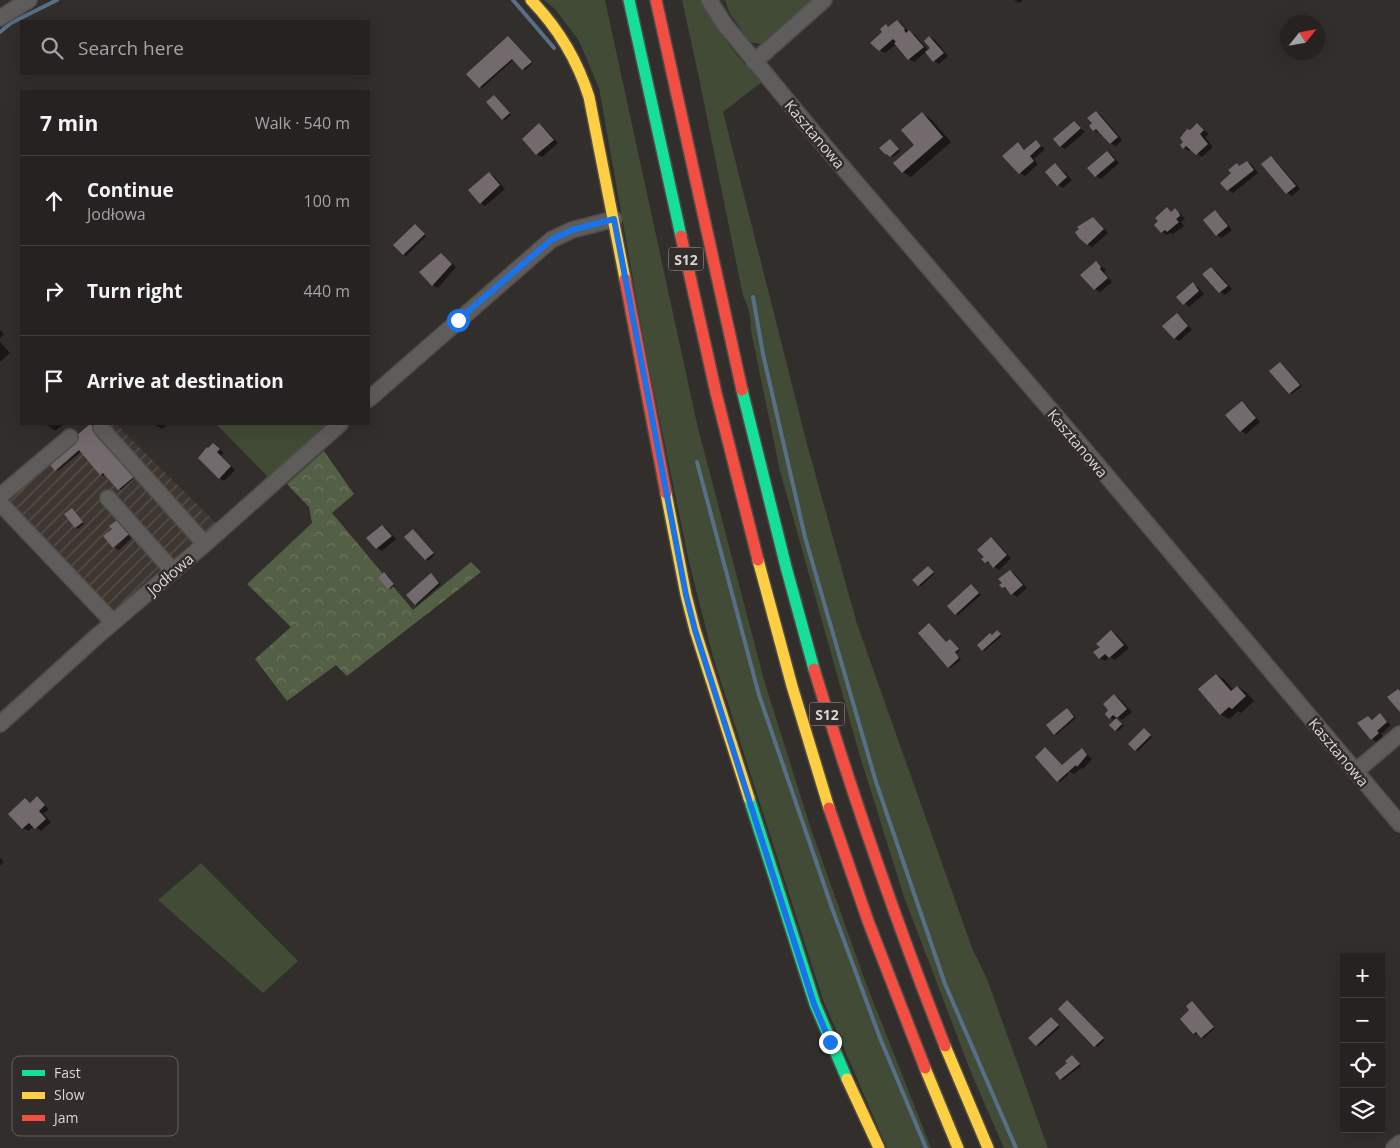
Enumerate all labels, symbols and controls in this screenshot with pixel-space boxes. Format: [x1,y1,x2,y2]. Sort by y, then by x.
north arrow [1280,15,1325,60]
search box [20,20,370,75]
icon: search [38,34,66,62]
text: Search here [78,35,184,61]
street label: Kasztanowa [780,96,850,172]
text: 7 min [40,109,98,137]
text: Walk · 540 m [255,112,350,134]
text: Continue [87,177,174,203]
icon: ahead [40,187,68,215]
text: 100 m [304,190,350,212]
text: Jodłowa [87,203,146,225]
road number: S12 [668,248,704,270]
icon: right [40,277,68,305]
text: Turn right [87,278,182,304]
text: 440 m [304,280,350,302]
route start [447,309,470,332]
icon: arrive [40,367,68,395]
text: Arrive at destination [87,368,284,394]
street label: Kasztanowa [1043,405,1113,481]
street label: Jodłowa [141,548,197,601]
road number: S12 [810,702,844,726]
street label: Kasztanowa [1304,714,1374,790]
map controls [1340,953,1385,1133]
button: + [1340,953,1385,998]
button: − [1340,998,1385,1043]
route end [819,1031,842,1054]
button: locate [1340,1043,1385,1088]
legend [12,1056,178,1136]
text: Fast [54,1063,81,1082]
text: Slow [54,1085,85,1104]
button: layers [1340,1088,1385,1133]
text: Jam [52,1108,79,1127]

